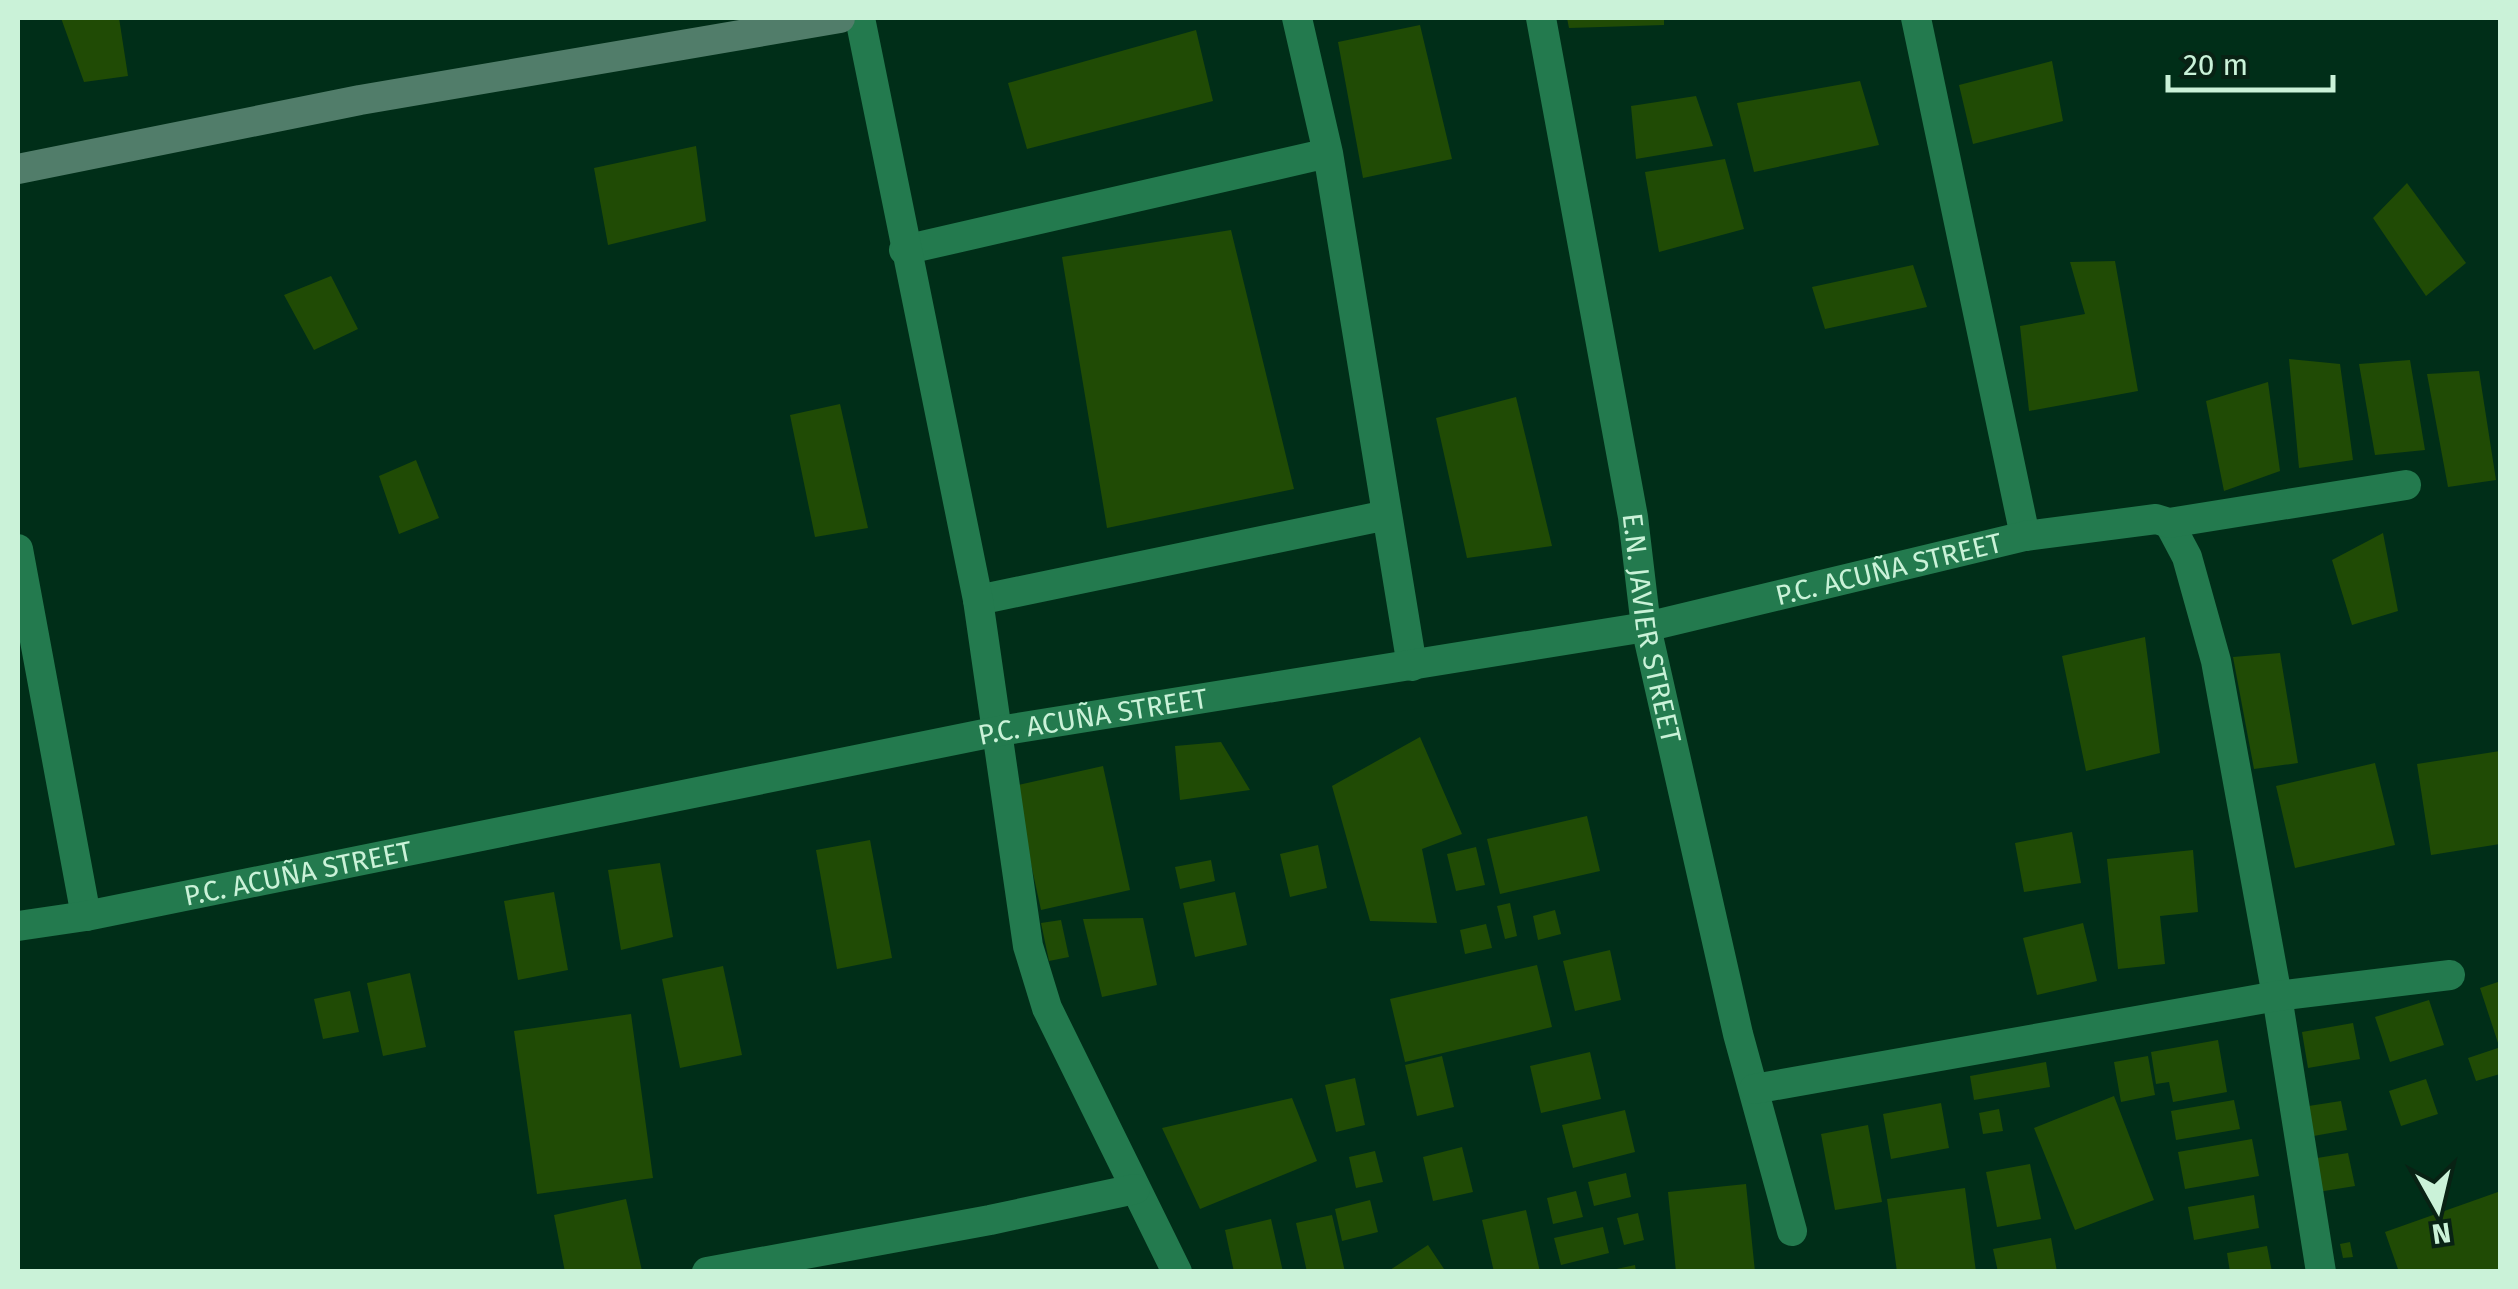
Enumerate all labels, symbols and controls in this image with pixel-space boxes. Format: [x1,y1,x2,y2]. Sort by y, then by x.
scale bar [2168,30,2333,92]
text: 20 m [2183,47,2248,83]
street label: E.N. JAVIER STREET [1616,511,1688,747]
street label: P.C. ACUÑA STREET [1772,526,2006,612]
street label: P.C. ACUÑA STREET [975,681,1210,751]
street label: P.C. ACUÑA STREET [181,834,415,912]
north arrow [2388,1159,2488,1259]
text: N [2430,1216,2453,1251]

